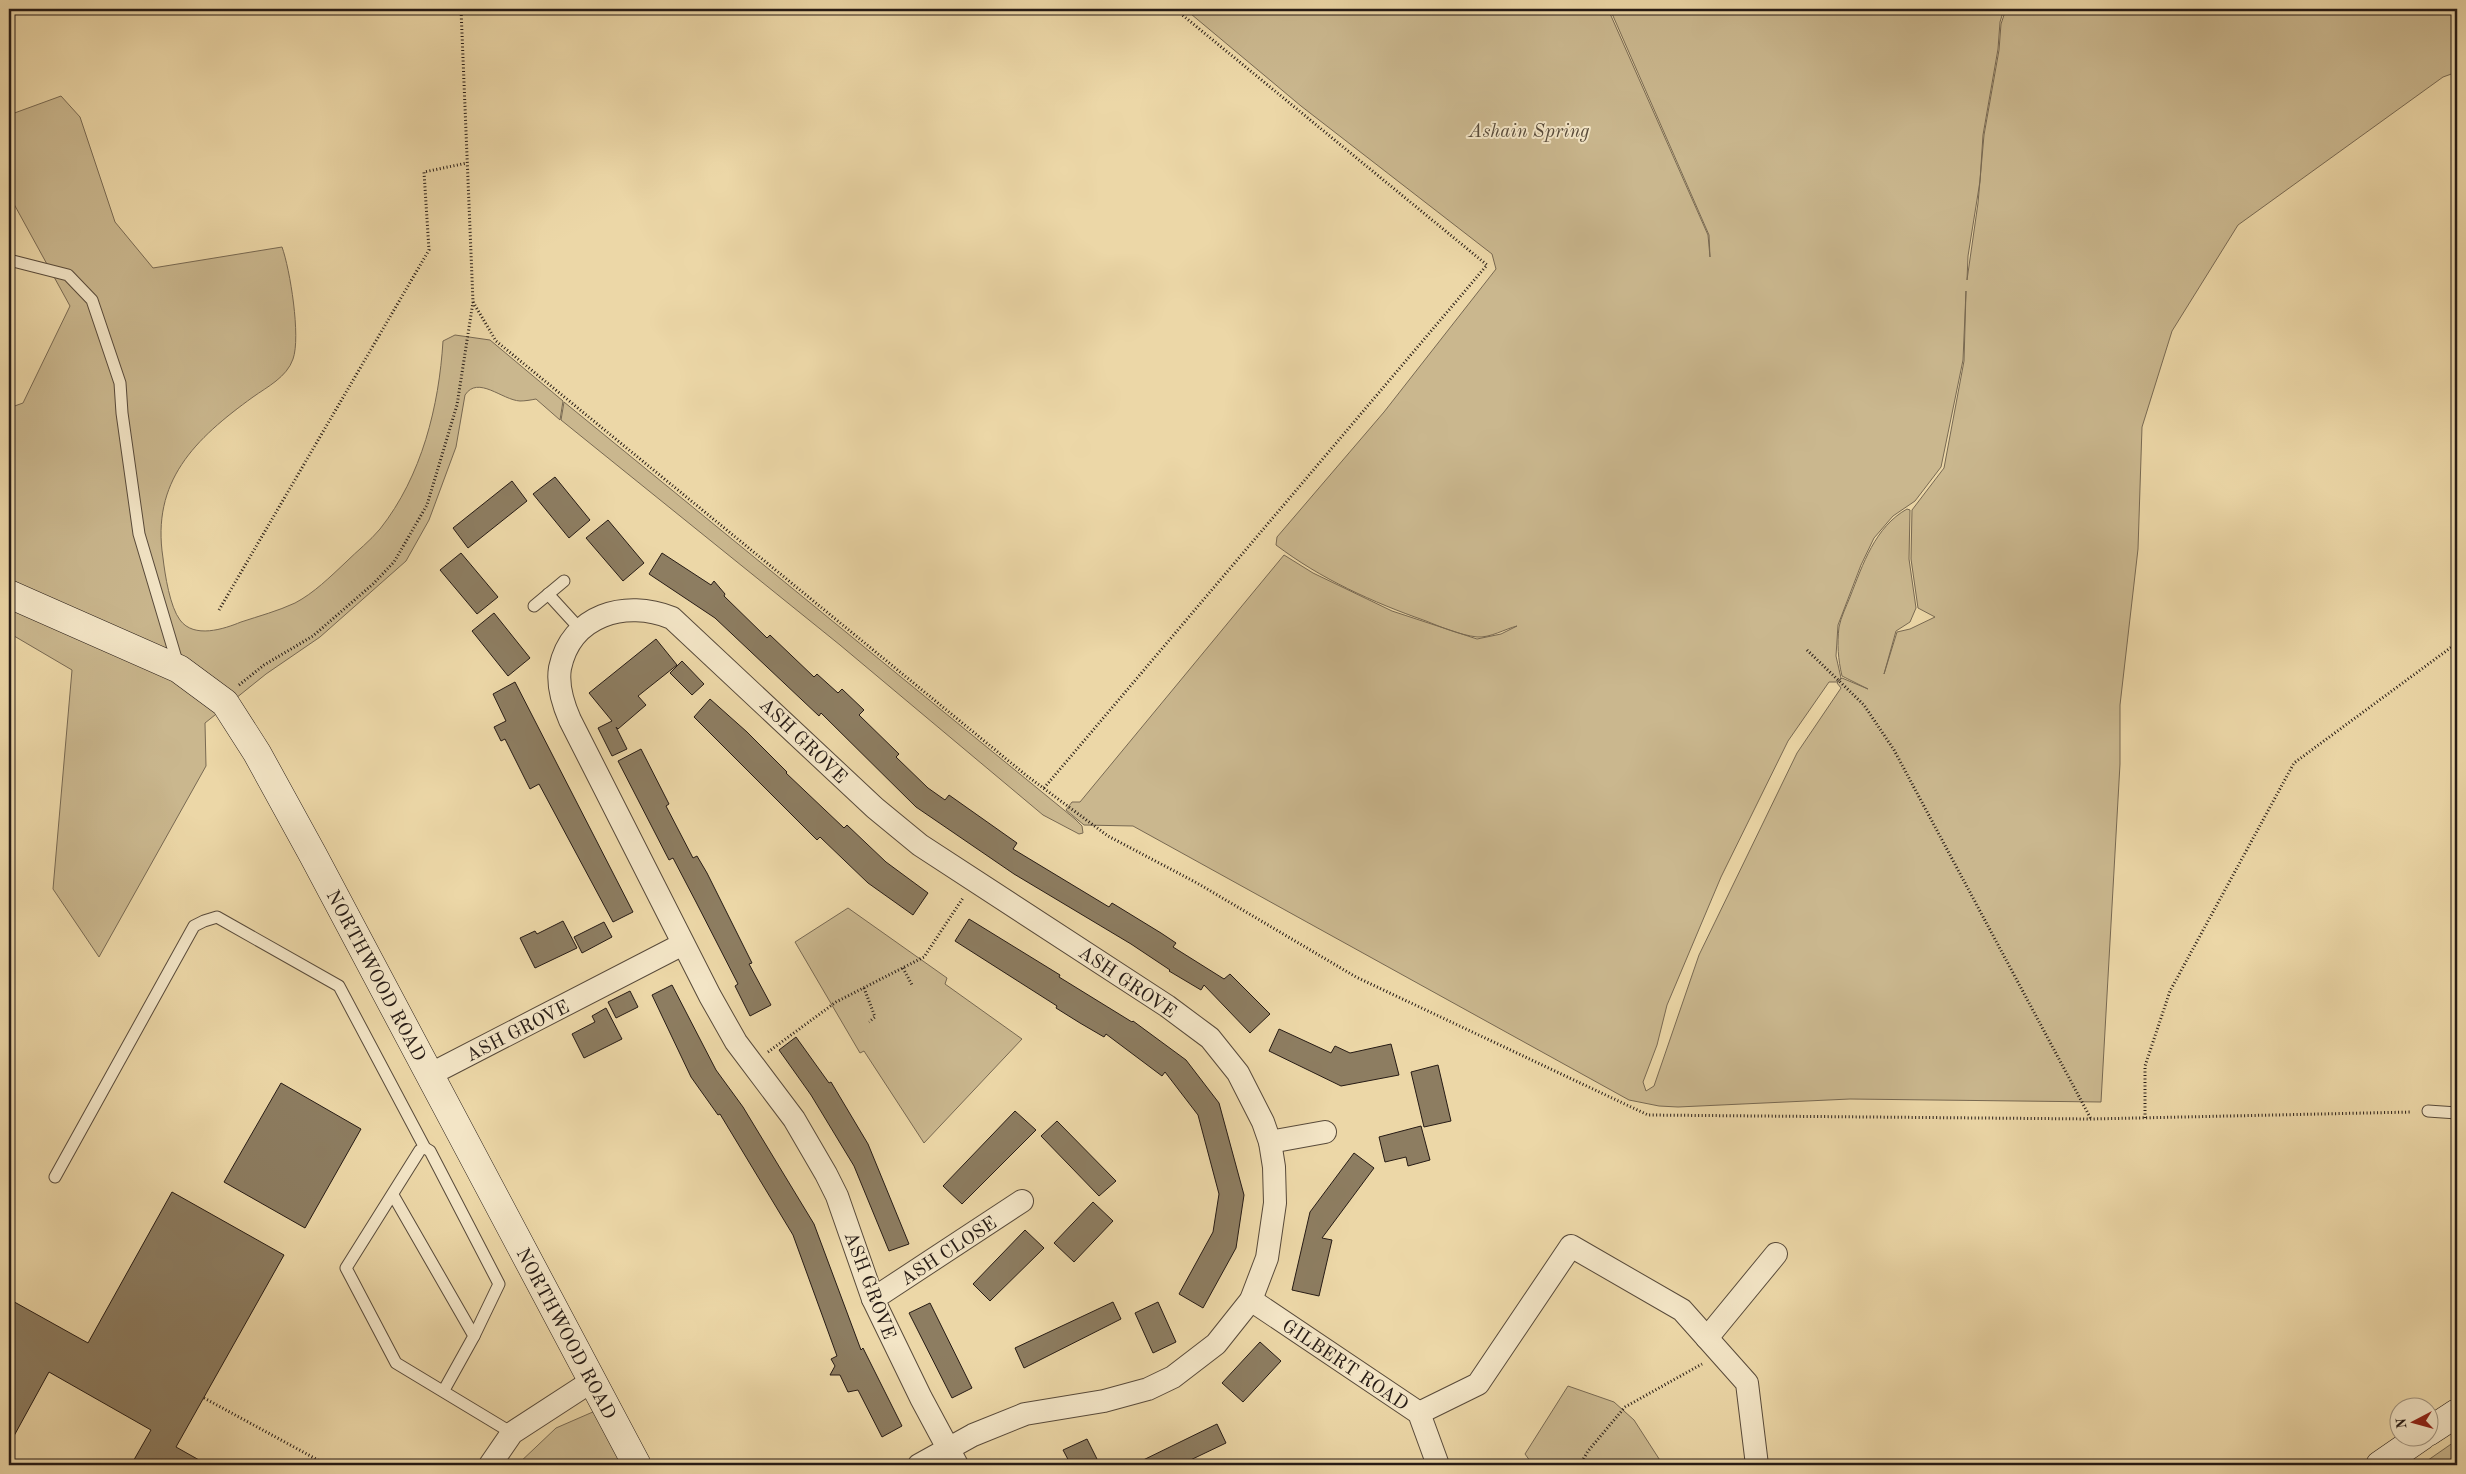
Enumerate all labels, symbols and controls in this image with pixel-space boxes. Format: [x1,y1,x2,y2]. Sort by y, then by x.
park label: Ashain Spring [1468,123,1589,142]
street label: ASH GROVE [755,696,850,788]
street label: NORTHWOOD ROAD [322,887,428,1065]
street label: ASH GROVE [1074,943,1179,1023]
street label: ASH GROVE [463,998,573,1066]
street label: ASH CLOSE [898,1214,1001,1290]
street label: ASH GROVE [839,1230,898,1342]
street label: NORTHWOOD ROAD [512,1245,618,1423]
street label: GILBERT ROAD [1278,1317,1411,1415]
north arrow [2388,1396,2438,1446]
text: N [2395,1417,2410,1429]

